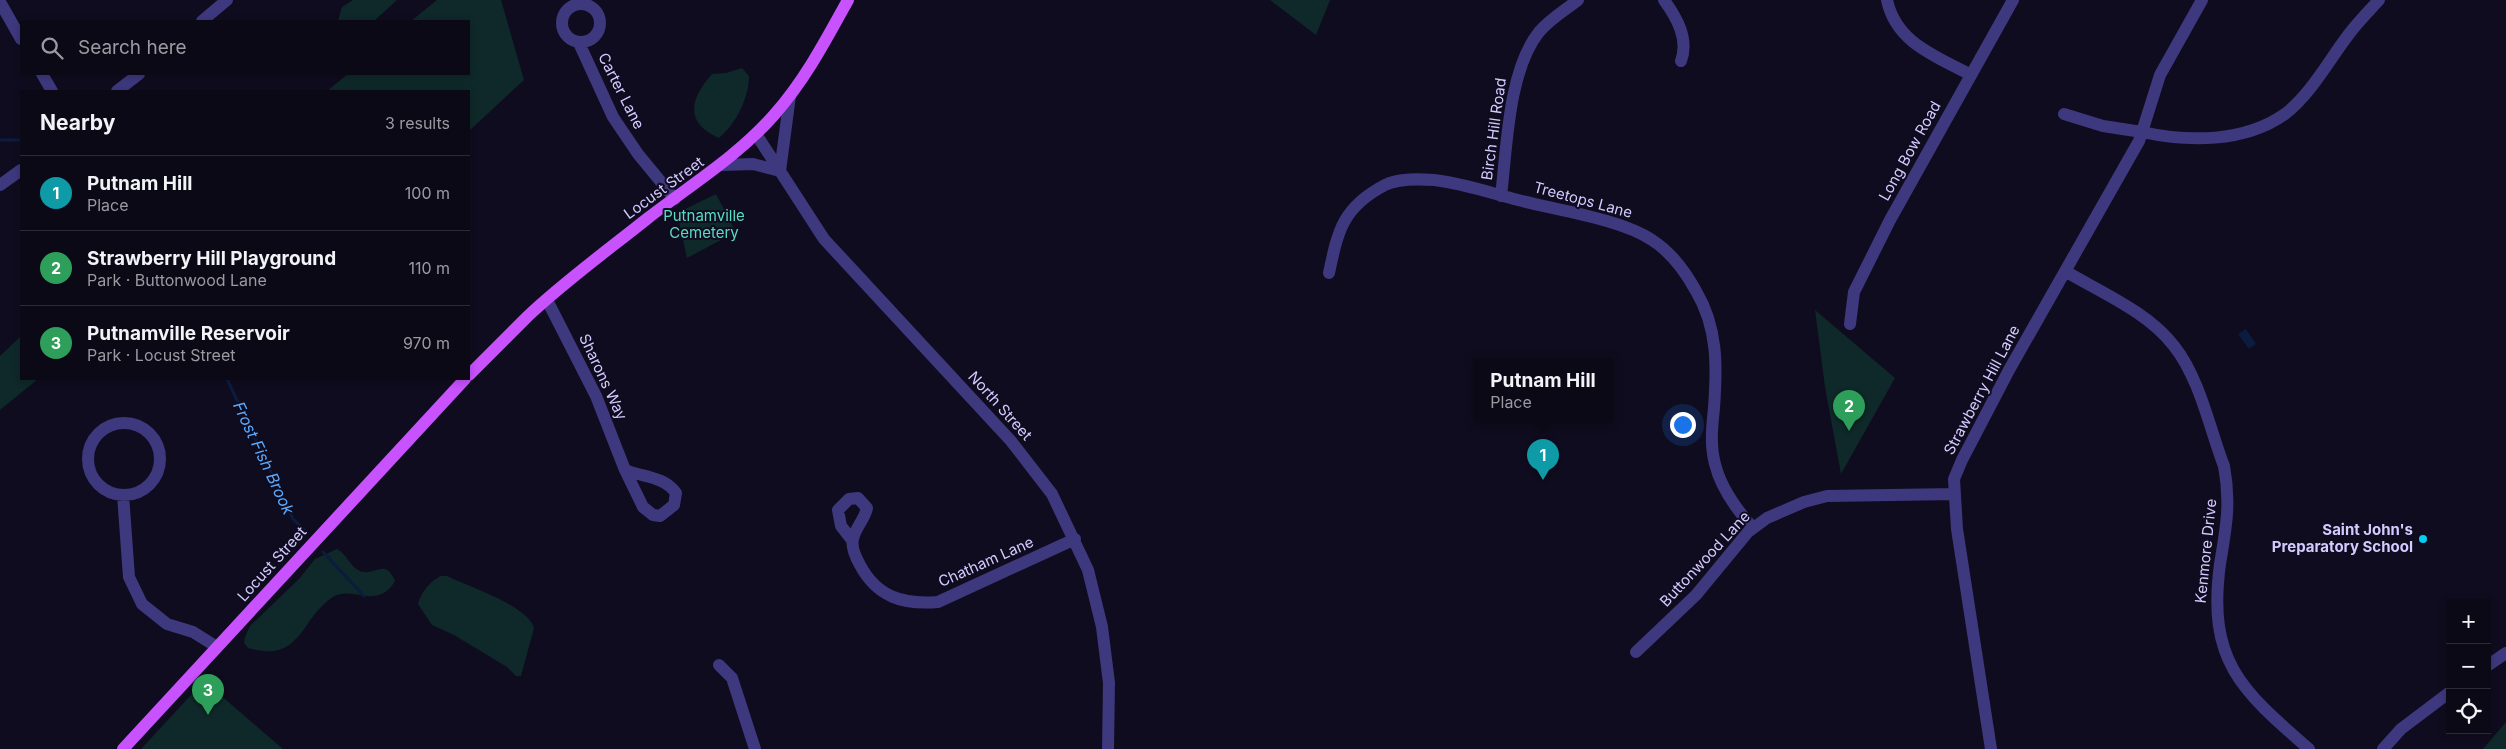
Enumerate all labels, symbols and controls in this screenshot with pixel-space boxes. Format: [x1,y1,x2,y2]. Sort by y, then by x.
search box [20,20,470,75]
icon: search [38,34,66,62]
text: Search here [78,36,187,59]
street label: Carter Lane [594,49,649,132]
street label: Birch Hill Road [1477,77,1510,181]
street label: Long Bow Road [1874,98,1945,204]
text: Nearby [40,110,115,135]
text: 3 results [385,113,450,133]
street label: Locust Street [620,152,707,223]
text: Putnam Hill [87,172,192,195]
street label: Treetops Lane [1532,177,1635,222]
text: 1 [53,183,59,203]
text: 100 m [405,183,450,203]
text: Place [87,195,129,215]
park label: Putnamville Cemetery [663,206,745,242]
text: Strawberry Hill Playground [87,247,336,270]
text: 2 [51,258,61,278]
text: 110 m [408,258,450,278]
text: Park · Buttonwood Lane [87,270,267,290]
text: Putnamville Reservoir [87,322,290,345]
street label: Strawberry Hill Lane [1939,322,2024,458]
street label: Sharons Way [575,331,632,423]
text: 3 [51,333,61,353]
text: 970 m [403,333,450,353]
text: Park · Locust Street [87,345,235,365]
popup [1473,358,1613,423]
street label: North Street [964,367,1036,444]
text: Putnam Hill [1490,369,1596,392]
pin: 2 [1833,390,1865,431]
text: Place [1490,392,1532,412]
water label: Frost Fish Brook [229,398,299,518]
your location [1670,412,1696,438]
pin: 1 [1527,439,1559,480]
street label: Kenmore Drive [2191,498,2220,604]
street label: Buttonwood Lane [1655,507,1754,610]
place label: Saint John's Preparatory School [2272,520,2413,556]
street label: Locust Street [233,522,310,605]
street label: Chatham Lane [935,532,1036,591]
marker: Saint John's Preparatory School [2417,533,2429,545]
map controls [2446,599,2491,734]
button: + [2446,599,2491,644]
button: − [2446,644,2491,689]
pin: 3 [192,674,224,715]
button: locate [2446,689,2491,734]

